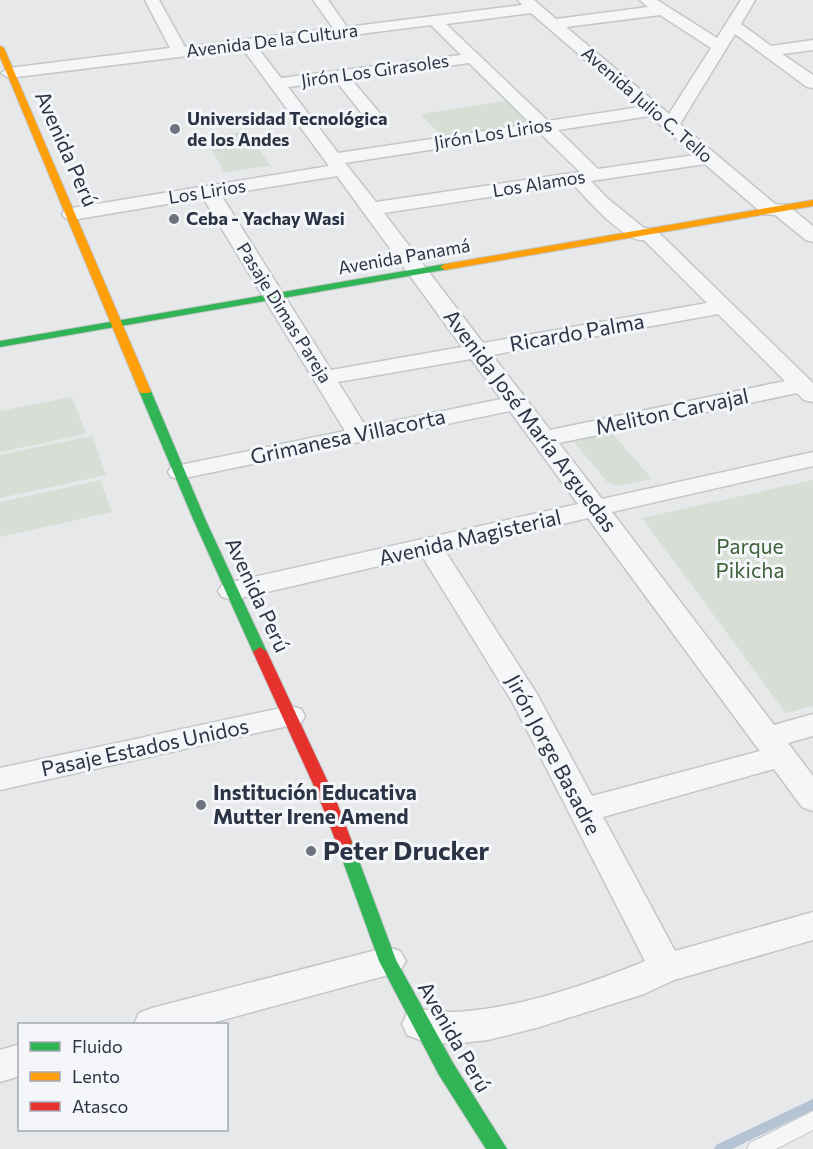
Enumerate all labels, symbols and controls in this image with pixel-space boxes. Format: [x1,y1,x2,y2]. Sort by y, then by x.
street label: Avenida De la Cultura [185,19,359,61]
street label: Avenida Julio C. Tello [578,41,718,167]
street label: Jirón Los Girasoles [299,49,450,91]
street label: Avenida Perú [31,87,104,210]
place label: Universidad Tecnológica de los Andes [187,107,387,150]
street label: Jirón Los Lirios [432,113,553,153]
marker: Universidad Tecnológica de los Andes [168,122,182,136]
street label: Los Alamos [491,165,587,201]
street label: Los Lirios [167,174,247,208]
place label: Ceba - Yachay Wasi [186,207,345,229]
marker: Ceba - Yachay Wasi [167,212,181,226]
street label: Avenida Panamá [336,234,472,278]
street label: Pasaje Dimas Pareja [233,238,337,387]
street label: Avenida José María Arguedas [439,304,623,536]
street label: Ricardo Palma [507,307,646,356]
street label: Meliton Carvajal [593,382,751,439]
street label: Grimanesa Villacorta [248,403,447,468]
street label: Avenida Magisterial [376,503,563,570]
street label: Avenida Perú [221,533,296,656]
park label: Parque Pikicha [716,533,784,582]
street label: Jirón Jorge Basadre [502,670,607,839]
street label: Pasaje Estados Unidos [39,712,251,781]
place label: Institución Educativa Mutter Irene Amend [213,779,417,828]
marker: Institución Educativa Mutter Irene Amend [194,798,208,812]
place label: Peter Drucker [323,834,490,865]
marker: Peter Drucker [304,844,318,858]
street label: Avenida Perú [414,976,497,1096]
legend [18,1023,228,1131]
text: Fluido [72,1035,123,1057]
text: Lento [72,1065,120,1087]
text: Atasco [72,1095,128,1117]

